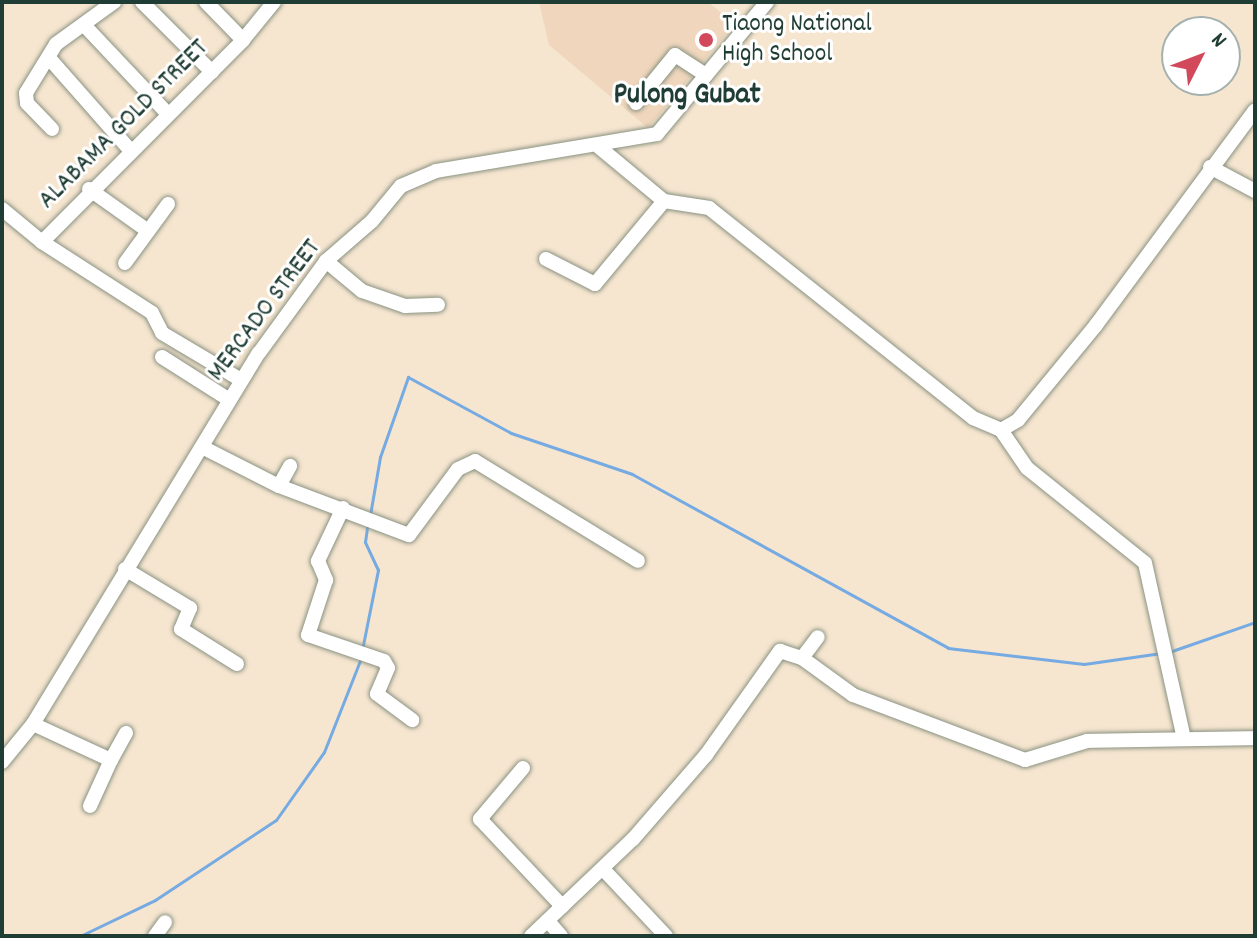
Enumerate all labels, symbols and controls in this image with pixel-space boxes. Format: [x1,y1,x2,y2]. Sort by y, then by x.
place label: Tiaong National High School [722,9,872,70]
north arrow [1161,16,1241,96]
text: N [1203,27,1233,55]
marker: Tiaong National High School [697,31,715,49]
street label: ALABAMA GOLD STREET [33,34,215,216]
district label: Pulong Gubat [613,79,761,115]
street label: MERCADO STREET [202,234,328,388]

